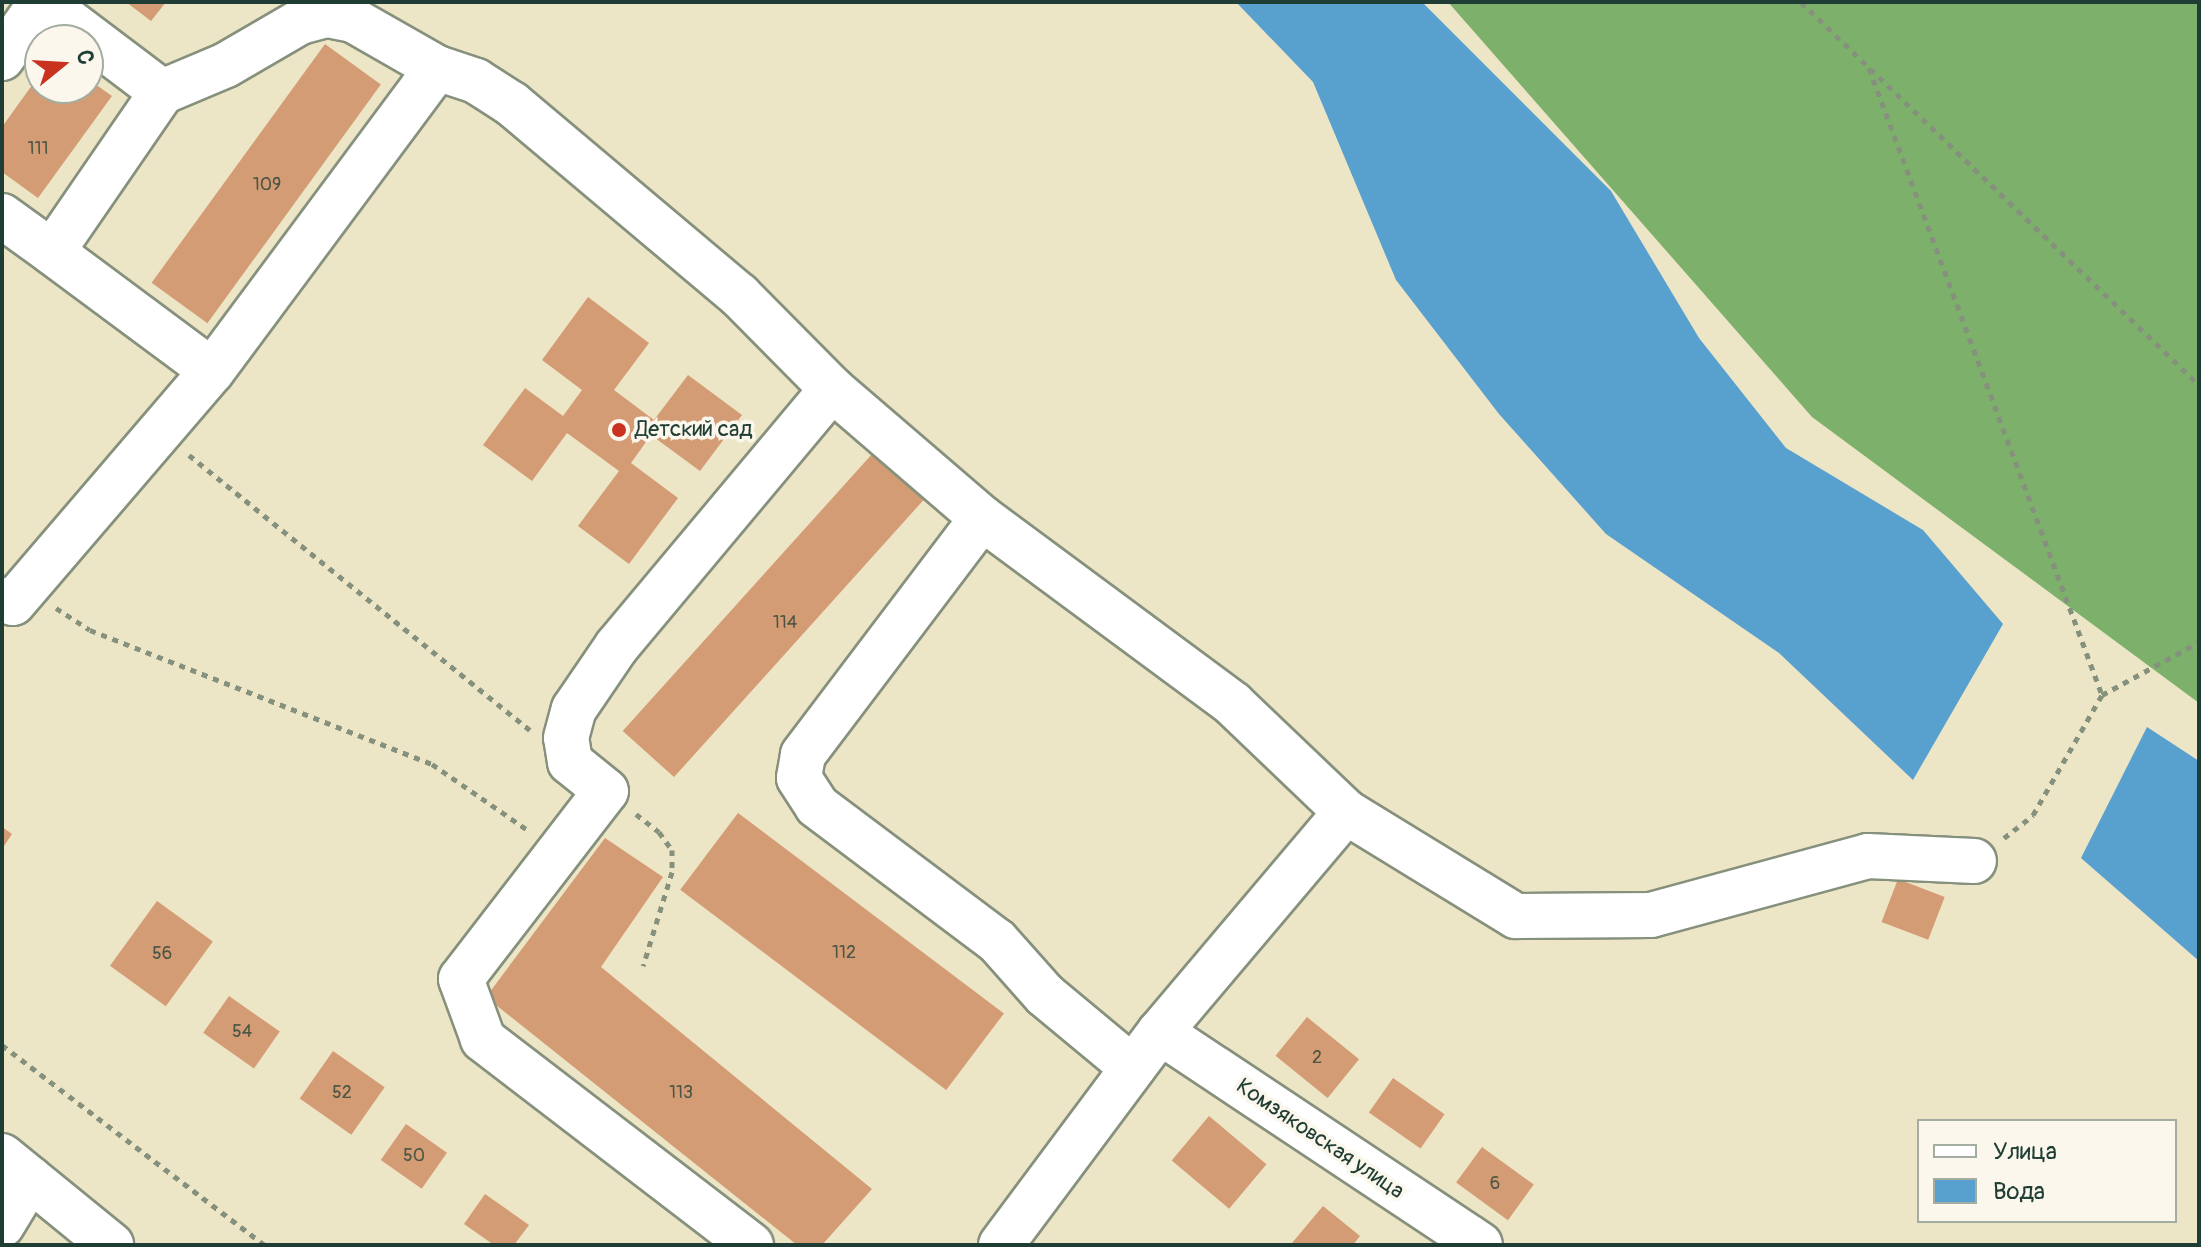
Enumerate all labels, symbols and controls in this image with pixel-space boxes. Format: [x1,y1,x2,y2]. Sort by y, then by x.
north arrow [24,24,104,104]
text: С [70,46,100,68]
house number: 111 [27,138,49,160]
house number: 109 [253,174,281,196]
place label: Детский сад [635,417,752,443]
marker: Детский сад [610,421,628,439]
house number: 114 [773,612,797,634]
house number: 112 [832,942,856,964]
house number: 56 [152,943,172,965]
house number: 54 [232,1021,252,1043]
house number: 2 [1312,1047,1322,1069]
street label: Комзяковская улица [1231,1073,1409,1205]
house number: 52 [332,1082,352,1104]
house number: 113 [669,1082,693,1104]
legend [1917,1119,2177,1223]
text: Улица [1993,1137,2057,1166]
house number: 50 [403,1145,425,1167]
house number: 6 [1490,1173,1500,1195]
text: Вода [1993,1177,2045,1206]

